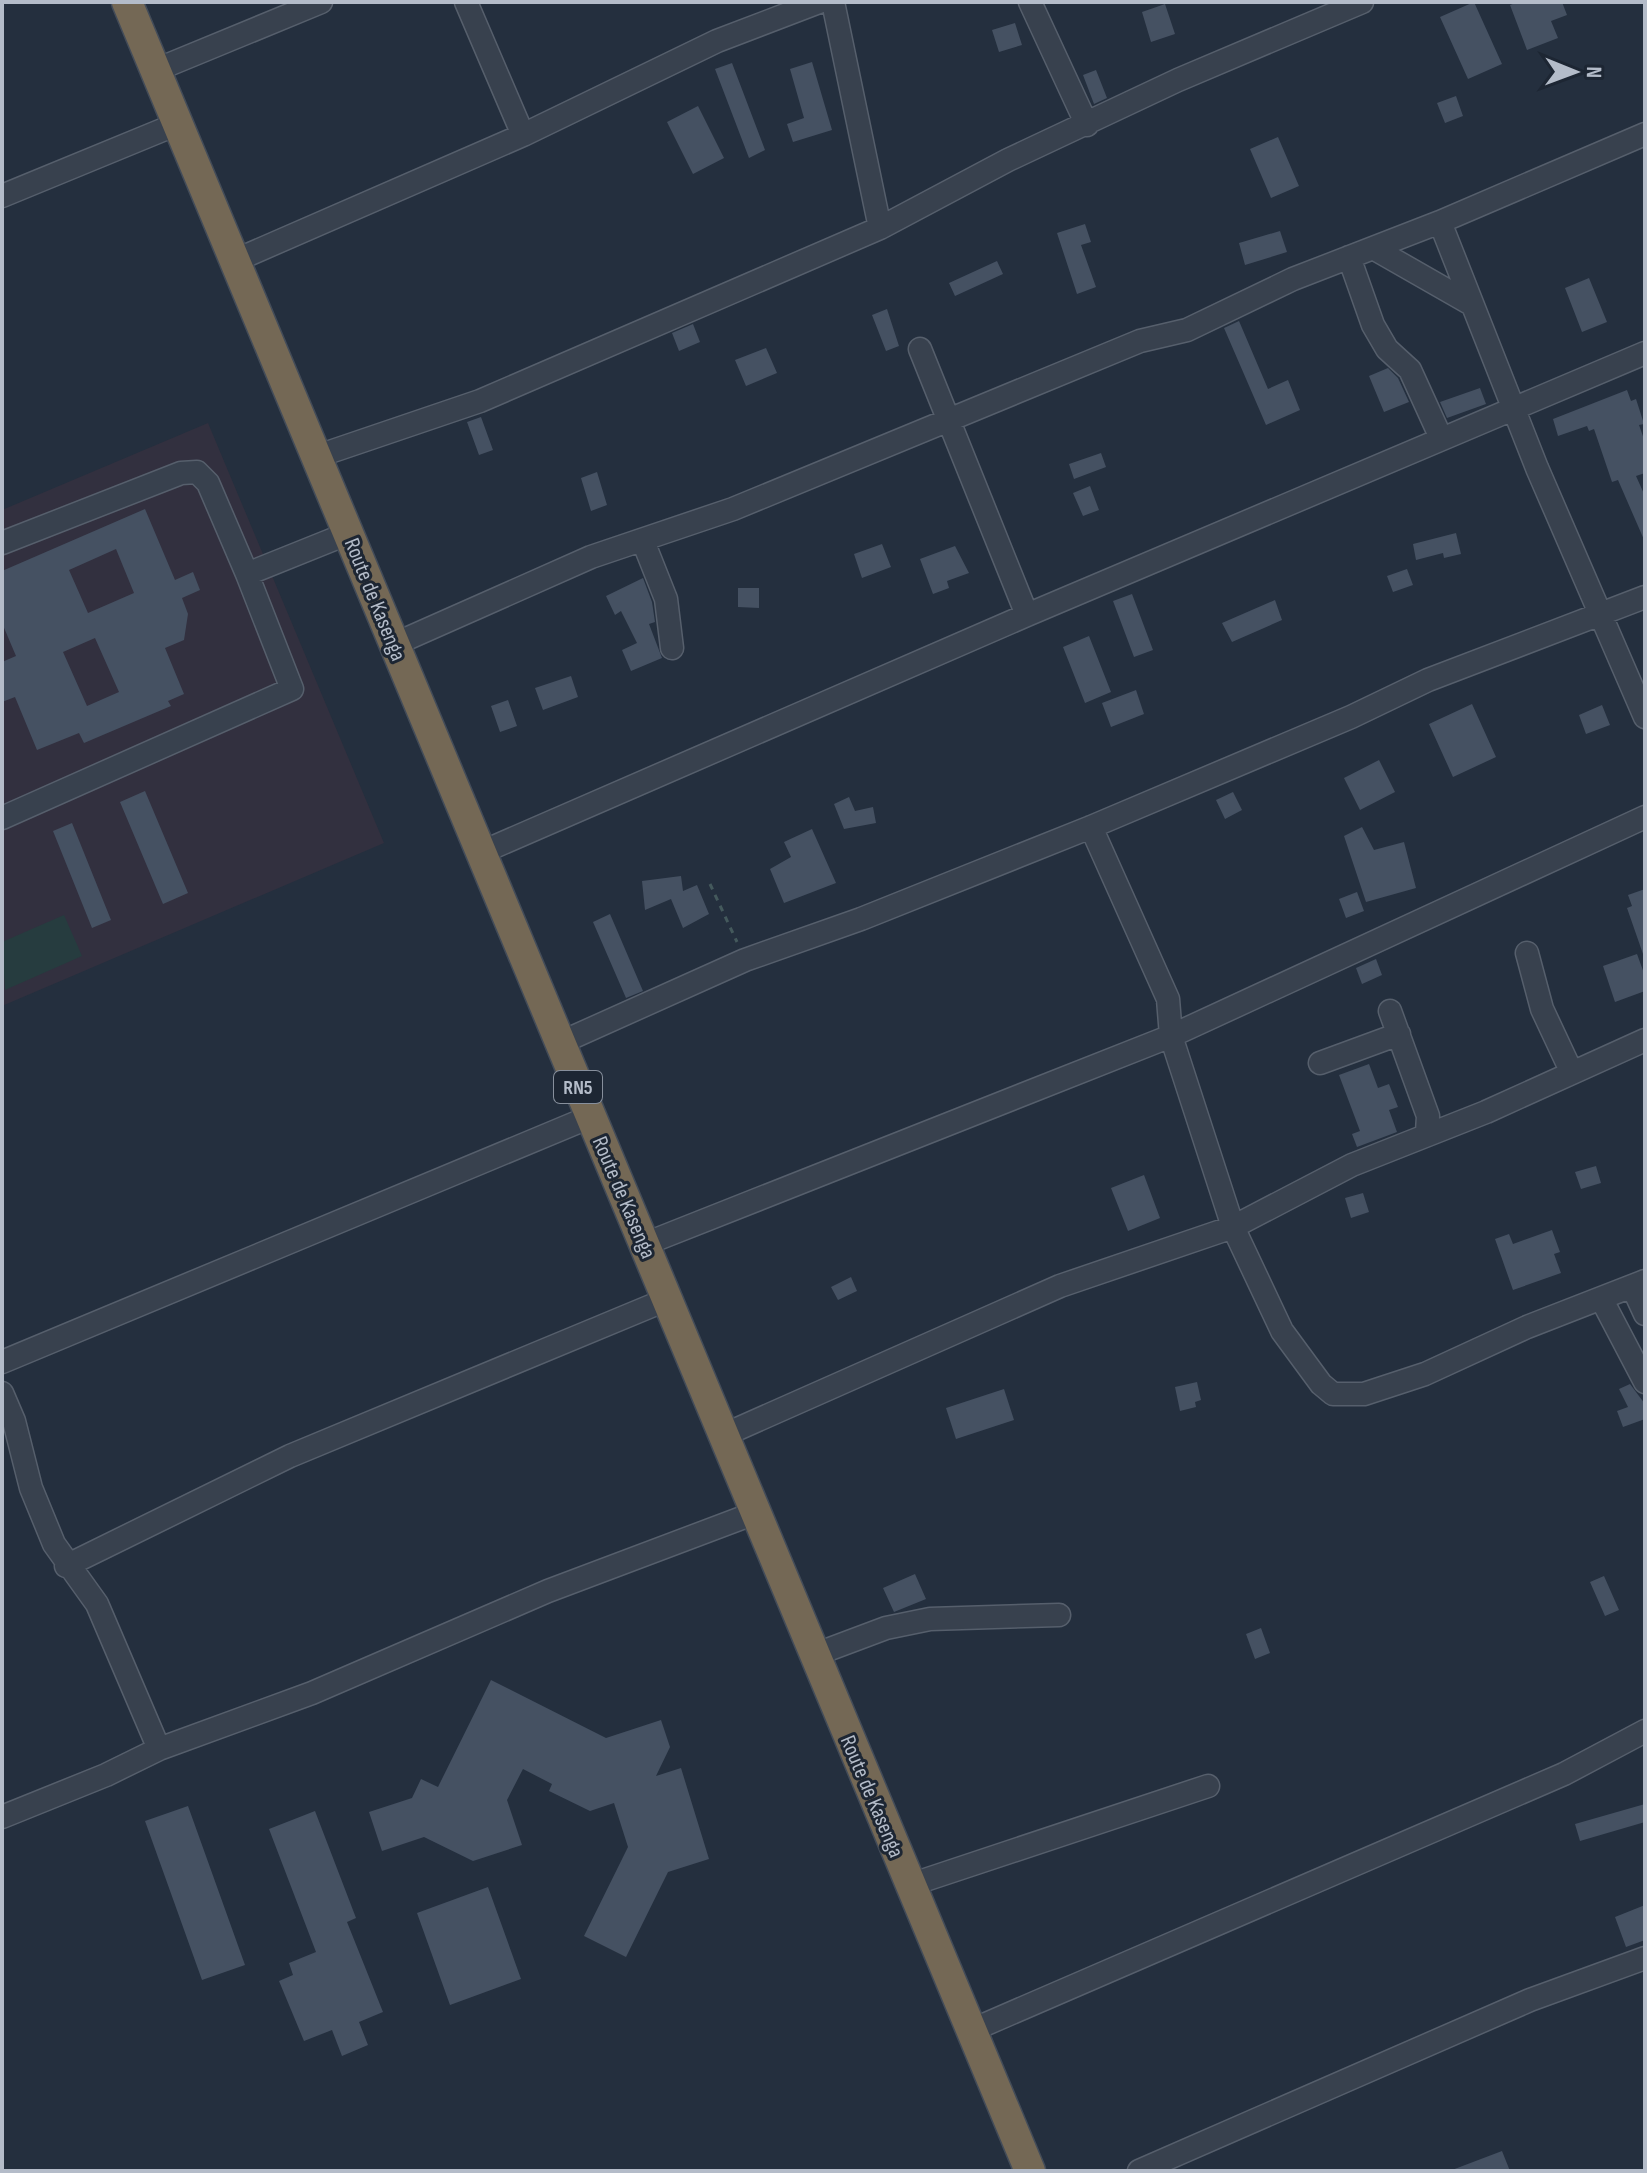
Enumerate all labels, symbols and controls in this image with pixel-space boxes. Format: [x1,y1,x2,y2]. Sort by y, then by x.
north arrow [1535,32,1615,112]
text: N [1580,66,1607,78]
street label: Route de Kasenga [338,534,411,665]
road number: RN5 [554,1071,602,1103]
street label: Route de Kasenga [586,1132,661,1263]
street label: Route de Kasenga [834,1731,909,1862]

